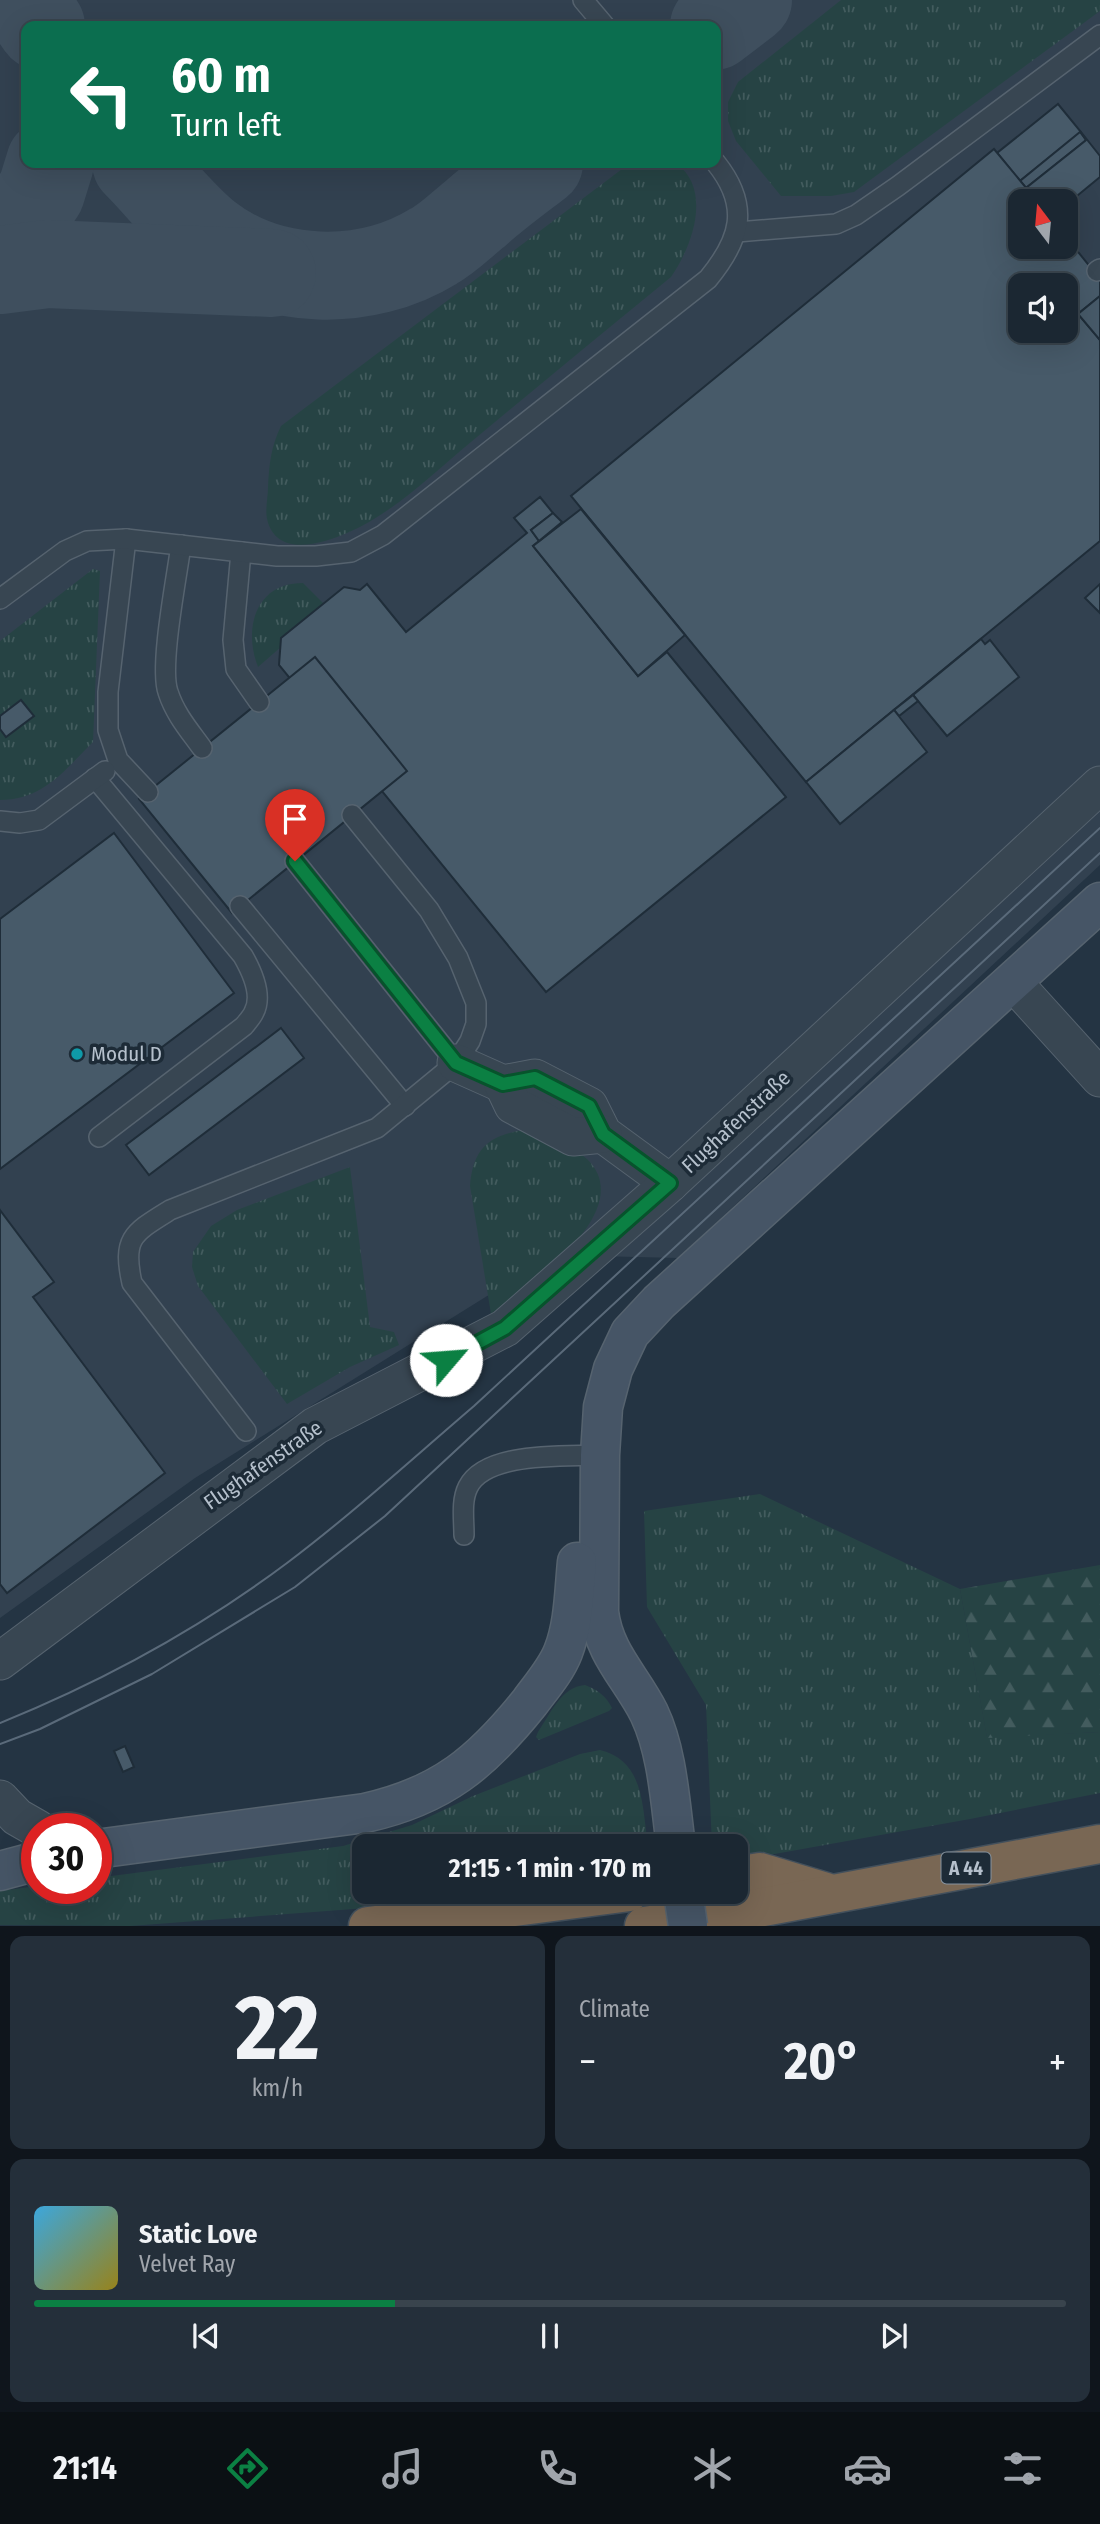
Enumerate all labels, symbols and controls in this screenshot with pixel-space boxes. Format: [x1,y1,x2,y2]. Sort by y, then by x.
text: 60 m [171,46,271,105]
icon: left [56,49,147,140]
text: Turn left [171,106,281,144]
north arrow [1008,189,1078,259]
map controls [1008,189,1078,343]
button: sound [1008,273,1078,343]
pin [265,789,325,861]
icon: arrive [276,800,314,838]
place label: Modul D [91,1041,162,1067]
marker: Modul D [69,1046,85,1062]
street label: Flughafenstraße [676,1065,796,1179]
position arrow [409,1323,483,1397]
street label: Flughafenstraße [199,1415,327,1515]
speed limit sign: 30 [21,1813,112,1904]
road number: A 44 [942,1852,990,1884]
text: 21:15 · 1 min · 170 m [449,1853,651,1884]
text: 22 [235,1974,320,2083]
text: Climate [579,1995,650,2023]
text: 20° [784,2030,861,2093]
text: − [579,2039,596,2085]
text: + [1049,2039,1066,2085]
text: km/h [252,2074,303,2102]
text: Static Love [139,2219,257,2250]
text: Velvet Ray [139,2250,235,2278]
icon: previous [187,2317,225,2355]
icon: pause [531,2317,569,2355]
icon: next [875,2317,913,2355]
icon: directions [223,2444,272,2493]
icon: music [378,2444,427,2493]
icon: phone [533,2444,582,2493]
icon: climate [688,2444,737,2493]
icon: car [843,2444,892,2493]
icon: filters [998,2444,1047,2493]
text: 21:14 [53,2449,117,2487]

